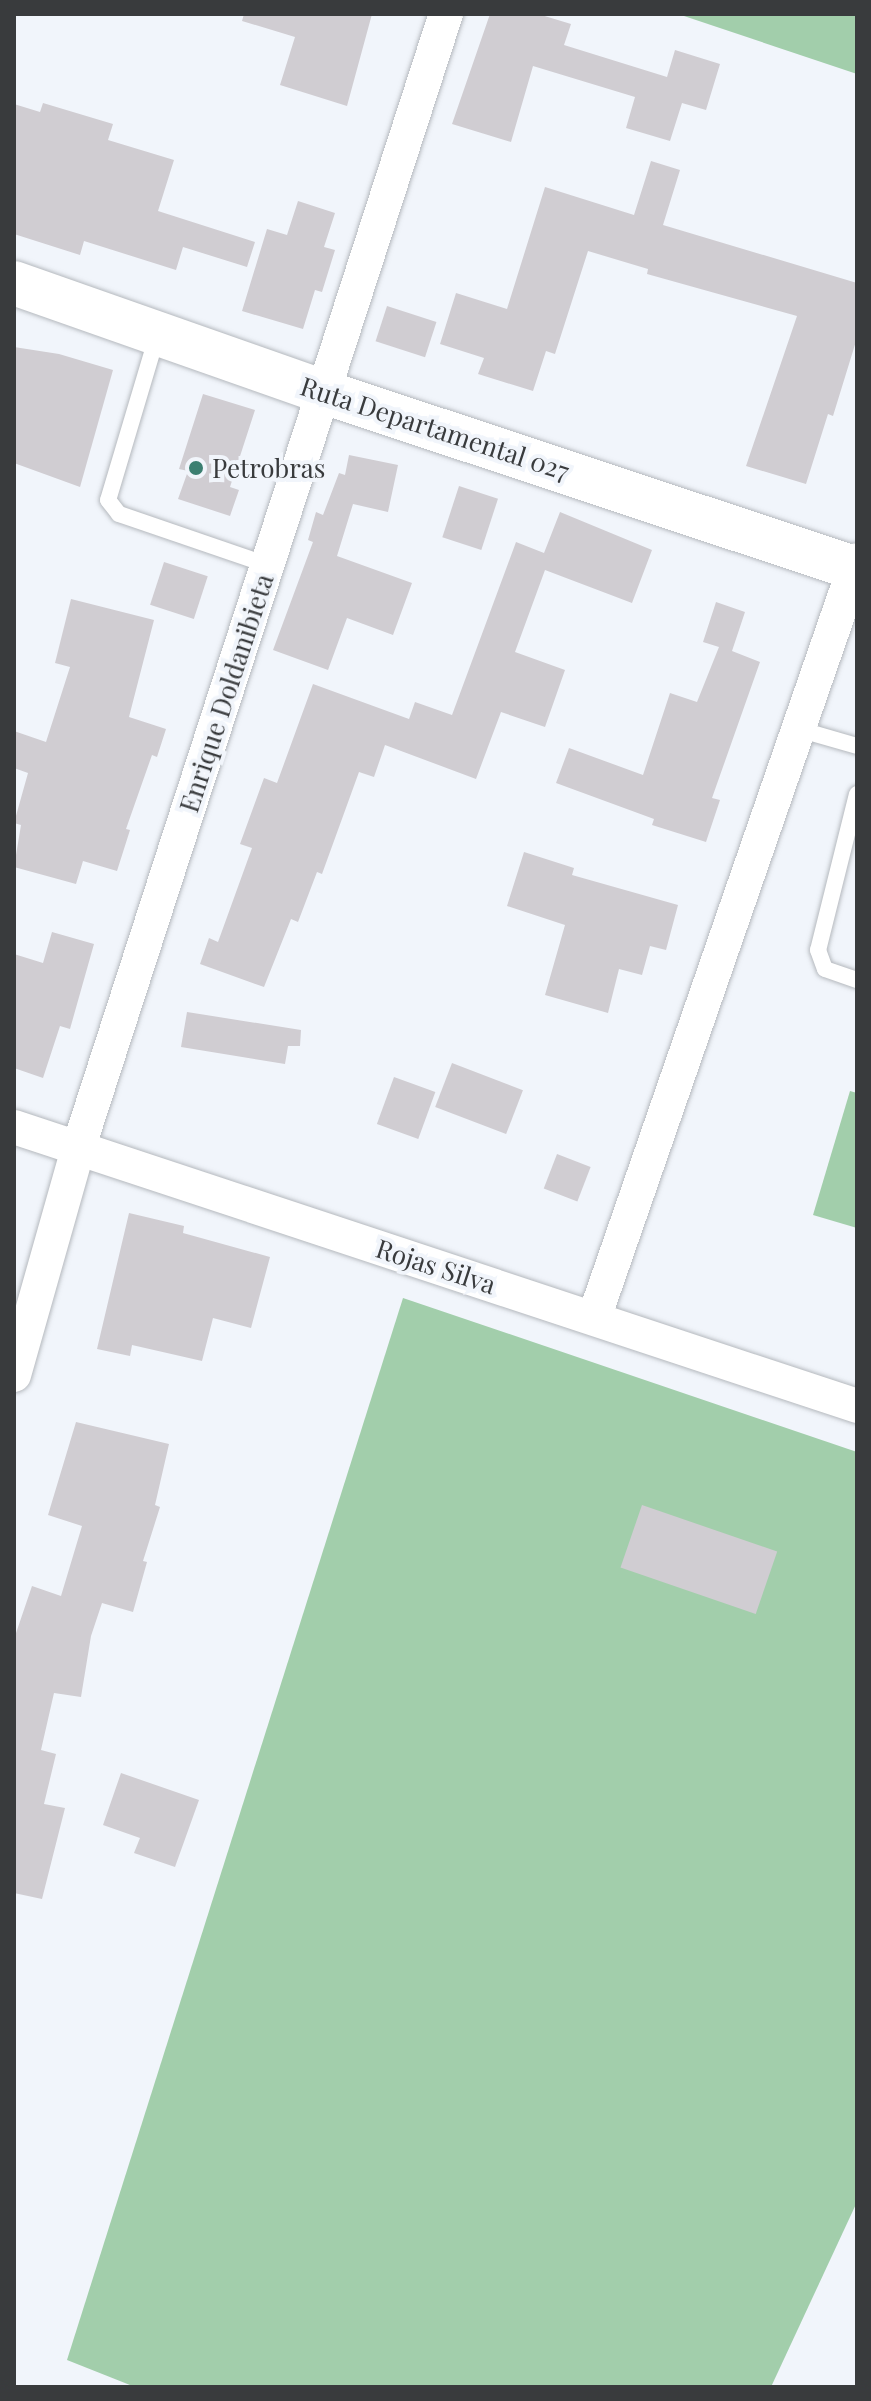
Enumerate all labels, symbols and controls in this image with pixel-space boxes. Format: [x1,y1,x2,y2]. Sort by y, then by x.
street label: Ruta Departamental 027 [297,370,573,486]
place label: Petrobras [212,452,325,484]
marker: Petrobras [187,459,205,477]
street label: Enrique Doldanibieta [173,570,279,816]
street label: Rojas Silva [372,1232,500,1300]

